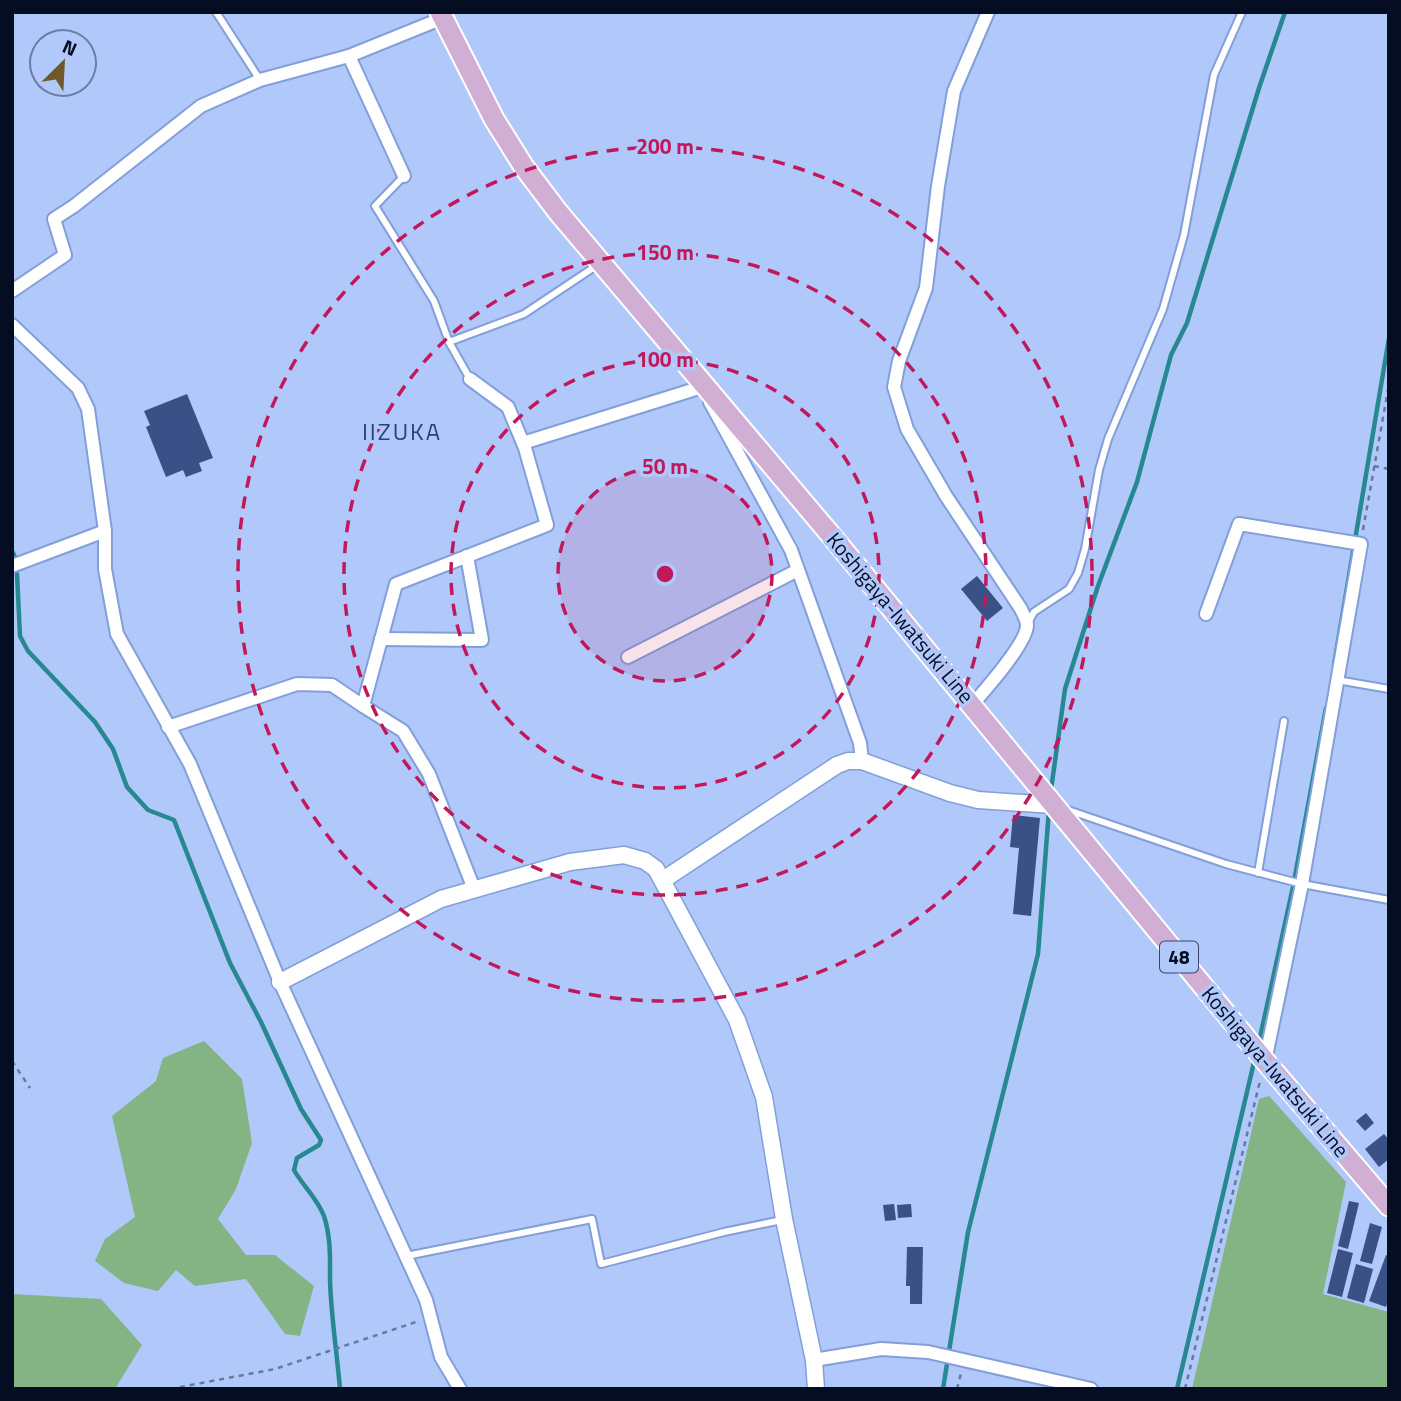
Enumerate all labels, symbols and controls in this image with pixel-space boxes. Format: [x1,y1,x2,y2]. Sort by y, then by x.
north arrow [28,28,98,98]
text: N [58,31,82,63]
text: 200 m [636,130,694,162]
text: 150 m [636,236,694,268]
text: 100 m [636,343,694,375]
district label: IIZUKA [362,413,442,449]
text: 50 m [642,450,688,482]
street label: Koshigaya-Iwatsuki Line [819,525,982,710]
centre of rings [653,562,677,586]
road number: 48 [1160,942,1198,973]
street label: Koshigaya-Iwatsuki Line [1194,979,1357,1164]

